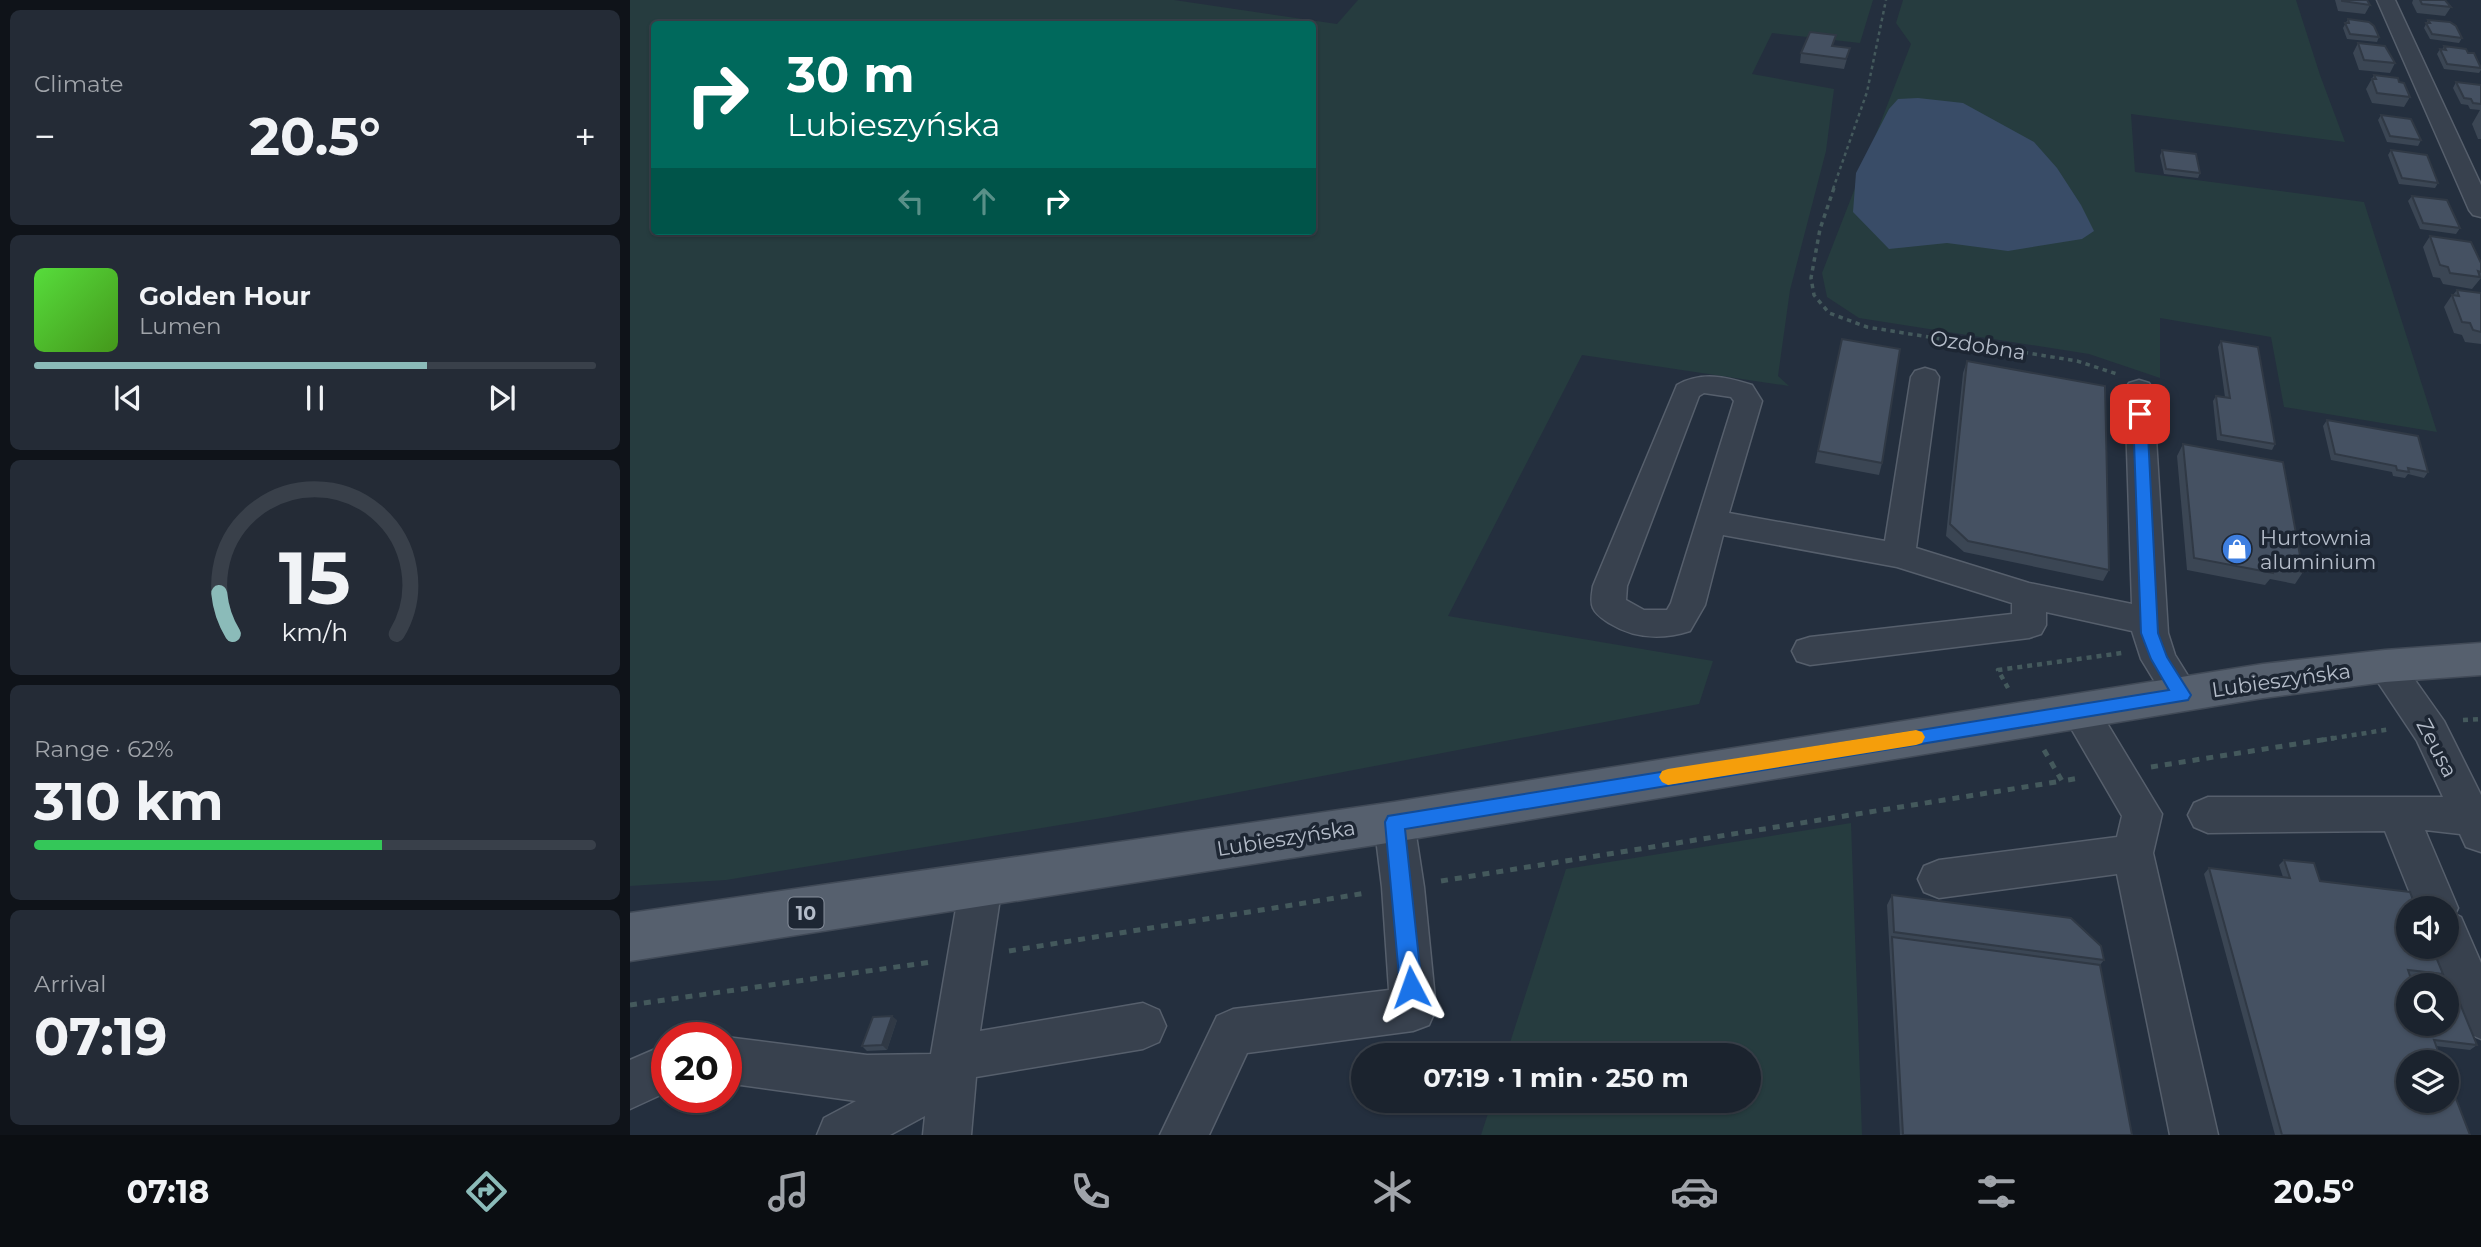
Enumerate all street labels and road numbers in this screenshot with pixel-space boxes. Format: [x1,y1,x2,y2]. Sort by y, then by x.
street label: Ozdobna [1928,325,2028,365]
street label: Lubieszyńska [2210,658,2352,702]
street label: Zeusa [2411,714,2463,782]
street label: Lubieszyńska [1215,815,1357,861]
road number: 10 [788,897,824,928]

